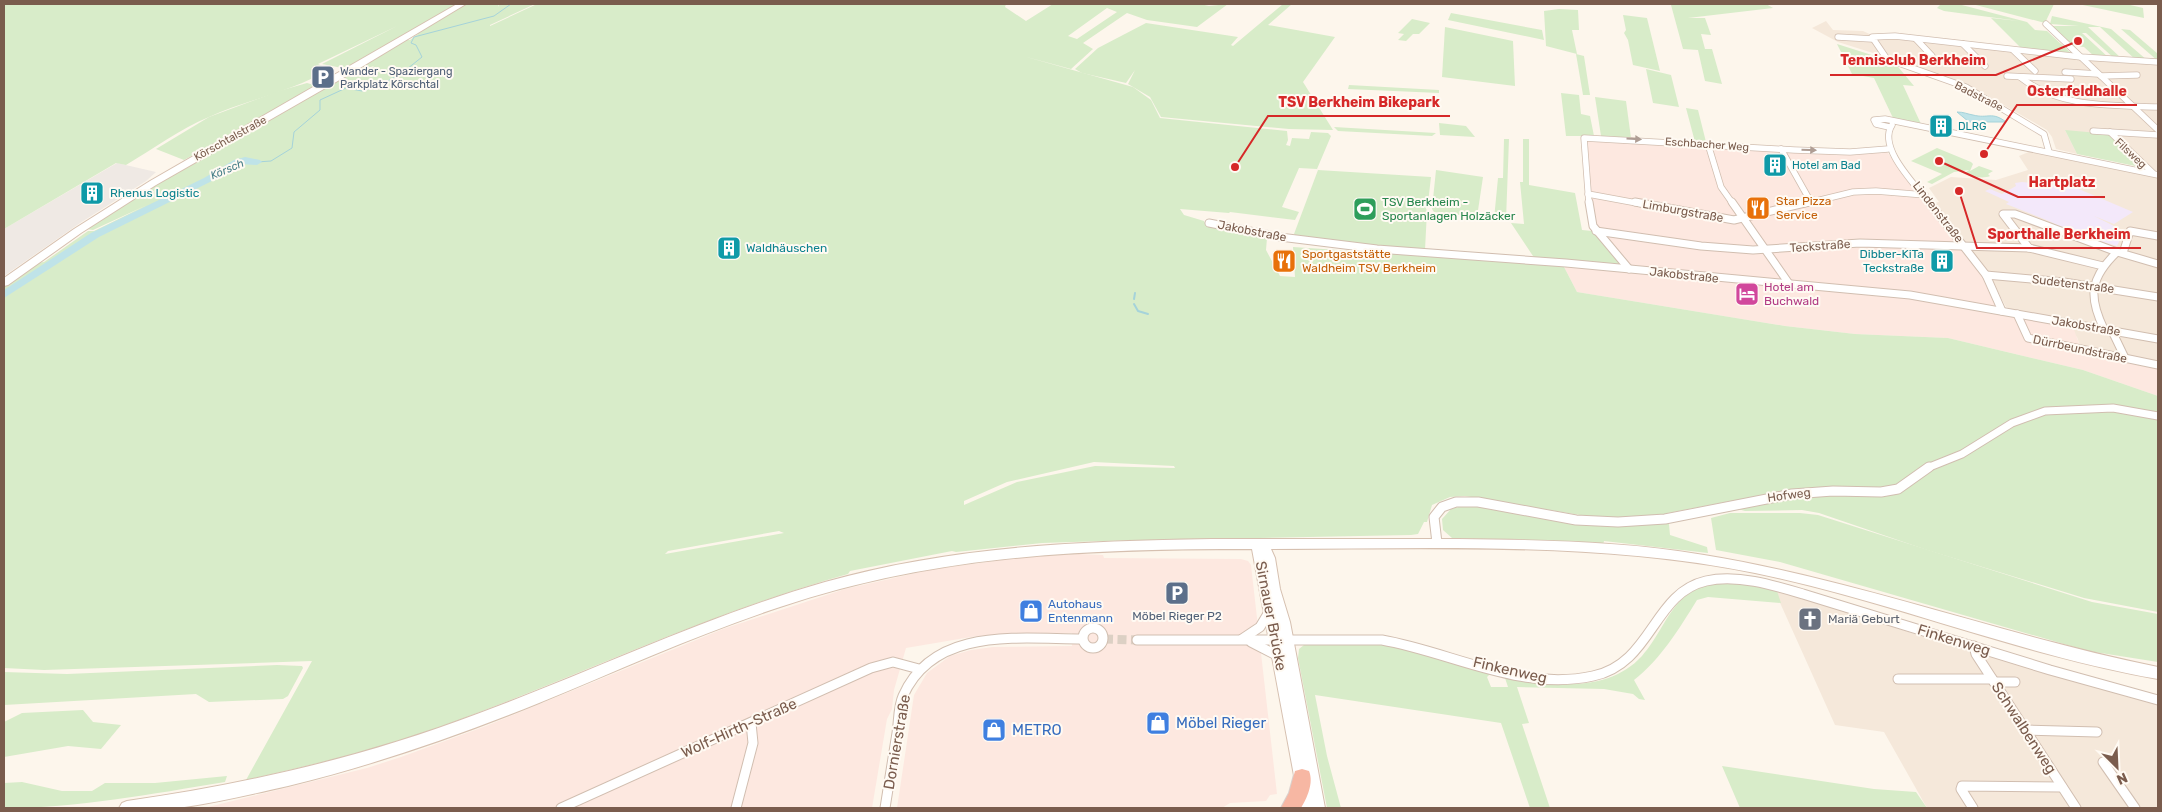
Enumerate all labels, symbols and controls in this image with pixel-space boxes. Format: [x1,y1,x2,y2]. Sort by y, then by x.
callout: Tennisclub Berkheim [1830,46,1996,75]
text: Tennisclub Berkheim [1840,52,1986,69]
parking icon: Wander - Spaziergang Parkplatz Körschtal [310,64,336,90]
place label: Wander - Spaziergang Parkplatz Körschtal [340,65,452,91]
callout: Osterfeldhalle [2017,76,2137,105]
street label: Badstraße [1952,79,2005,114]
text: Osterfeldhalle [2027,83,2127,100]
callout: TSV Berkheim Bikepark [1268,87,1450,116]
text: TSV Berkheim Bikepark [1278,94,1441,111]
street label: Körschtalstraße [192,113,269,164]
building icon: DLRG [1928,113,1954,139]
place label: DLRG [1958,120,1986,133]
street label: Eschbacher Weg [1664,135,1749,154]
street label: Filsweg [2112,135,2149,171]
one-way arrow [1627,136,1643,144]
one-way arrow [1801,147,1817,155]
building icon: Hotel am Bad [1762,152,1788,178]
water label: Körsch [209,157,246,182]
place label: Hotel am Bad [1792,159,1860,172]
callout: Hartplatz [2018,168,2105,197]
text: Hartplatz [2029,174,2096,191]
street label: Lindenstraße [1910,179,1966,246]
building icon: Rhenus Logistic [79,180,105,206]
place label: Rhenus Logistic [110,186,200,200]
place label: Star Pizza Service [1776,194,1831,222]
place label: TSV Berkheim - Sportanlagen Holzäcker [1382,195,1516,223]
restaurant icon: Star Pizza Service [1745,195,1771,221]
sports icon: TSV Berkheim - Sportanlagen Holzäcker [1352,196,1378,222]
street label: Limburgstraße [1641,197,1725,225]
street label: Jakobstraße [1216,217,1288,245]
callout: Sporthalle Berkheim [1977,219,2141,248]
text: Sporthalle Berkheim [1987,226,2131,243]
building icon: Waldhäuschen [716,235,742,261]
street label: Teckstraße [1789,237,1851,255]
place label: Waldhäuschen [746,241,827,255]
place label: Sportgaststätte Waldheim TSV Berkheim [1302,247,1436,275]
place label: Dibber-KiTa Teckstraße [1859,247,1924,275]
restaurant icon: Sportgaststätte Waldheim TSV Berkheim [1271,248,1297,274]
building icon: Dibber-KiTa Teckstraße [1929,248,1955,274]
street label: Jakobstraße [1649,264,1720,286]
street label: Sudetenstraße [2031,272,2115,296]
place label: Hotel am Buchwald [1764,280,1819,308]
hotel icon: Hotel am Buchwald [1734,281,1760,307]
street label: Jakobstraße [2050,313,2122,339]
street label: Dürrbeundstraße [2032,332,2129,366]
street label: Hofweg [1767,485,1811,505]
street label: Sirnauer Brücke [1252,560,1290,672]
parking icon: Möbel Rieger P2 [1164,580,1190,606]
place label: Autohaus Entenmann [1048,597,1113,625]
shop icon: Autohaus Entenmann [1018,598,1044,624]
church icon: Mariä Geburt [1797,606,1823,632]
place label: Möbel Rieger P2 [1132,609,1222,623]
place label: Mariä Geburt [1828,612,1900,626]
street label: Finkenweg [1915,620,1993,660]
street label: Finkenweg [1471,653,1549,687]
street label: Schwalbenweg [1988,679,2060,777]
street label: Dornierstraße [880,693,914,791]
street label: Wolf-Hirth-Straße [678,694,800,762]
shop icon: Möbel Rieger [1145,710,1171,736]
place label: Möbel Rieger [1176,714,1266,732]
shop icon: METRO [981,717,1007,743]
place label: METRO [1012,721,1062,739]
north arrow [2092,742,2142,792]
text: N [2114,769,2130,788]

